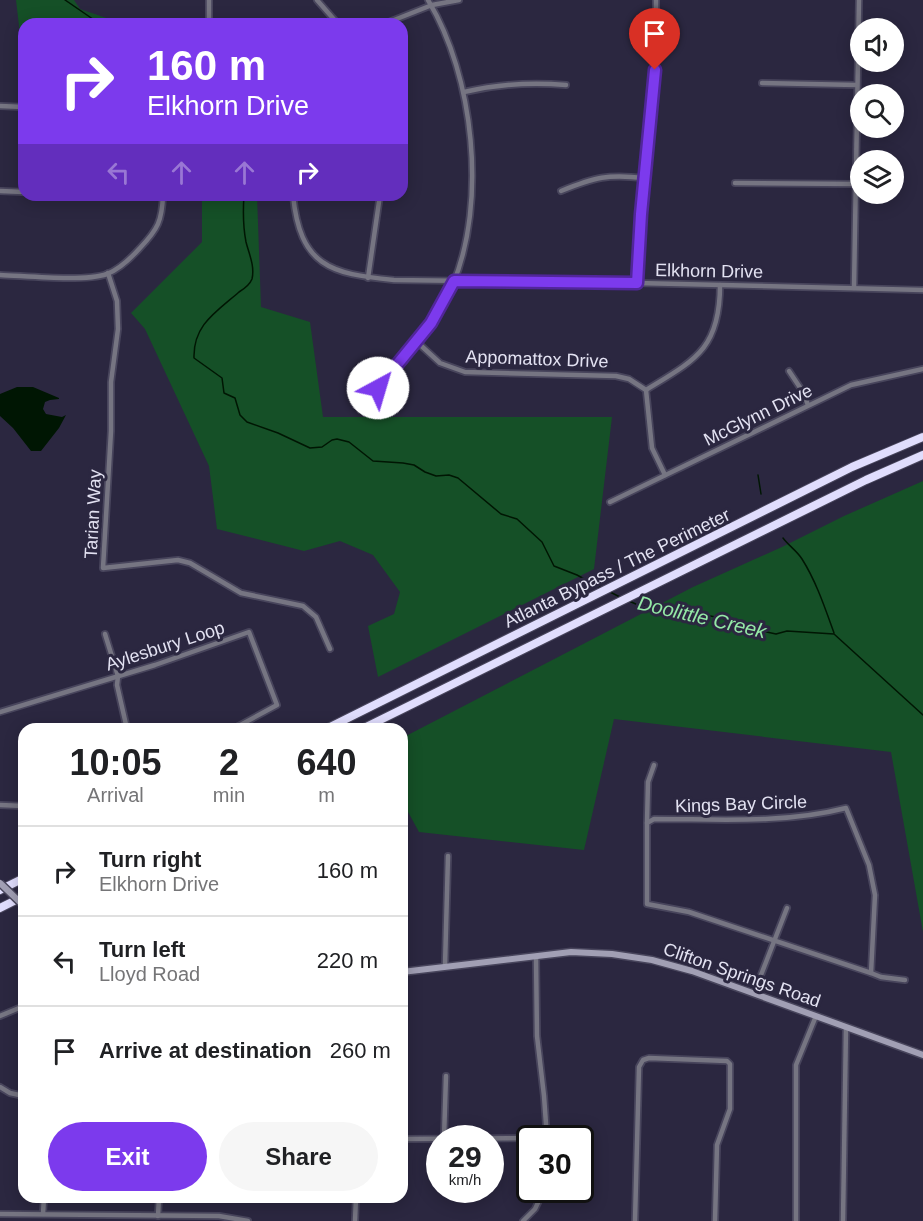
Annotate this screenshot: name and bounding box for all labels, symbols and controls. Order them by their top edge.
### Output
pin [629,8,680,70]
icon: arrive [638,17,671,50]
map controls [850,18,904,204]
button: sound [850,18,904,72]
icon: right [48,42,126,120]
text: 160 m [147,42,266,89]
button: search [850,84,904,138]
text: Elkhorn Drive [147,91,309,121]
button: layers [850,150,904,204]
icon: left [102,156,135,189]
icon: ahead [165,156,198,189]
icon: ahead [228,156,261,189]
icon: right [291,156,324,189]
street label: Elkhorn Drive [655,260,763,282]
street label: Appomattox Drive [465,347,609,371]
position arrow [346,356,410,420]
street label: McGlynn Drive [701,380,815,450]
street label: Tarian Way [81,469,105,559]
street label: Atlanta Bypass / The Perimeter [501,504,733,632]
water label: Doolittle Creek [636,592,769,643]
street label: Aylesbury Loop [103,617,227,675]
text: 10:05 [69,742,161,783]
text: 2 [219,742,239,783]
text: 640 [296,742,357,783]
text: Arrival [87,784,144,806]
text: min [213,784,245,806]
text: m [318,784,335,806]
street label: Kings Bay Circle [675,792,807,816]
text: Turn right [99,847,201,872]
icon: right [48,855,81,888]
text: 160 m [317,858,378,883]
text: Elkhorn Drive [99,873,219,895]
text: Turn left [99,937,185,962]
street label: Clifton Springs Road [661,939,823,1011]
icon: left [48,945,81,978]
text: 220 m [317,948,378,973]
text: Lloyd Road [99,963,200,985]
icon: arrive [48,1035,81,1068]
text: Arrive at destination [99,1038,312,1063]
text: 260 m [330,1038,391,1063]
button: Exit [48,1122,207,1191]
button: Share [219,1122,378,1191]
speed limit sign: 30 [516,1125,594,1203]
text: 29 [448,1140,482,1173]
text: km/h [449,1171,481,1188]

